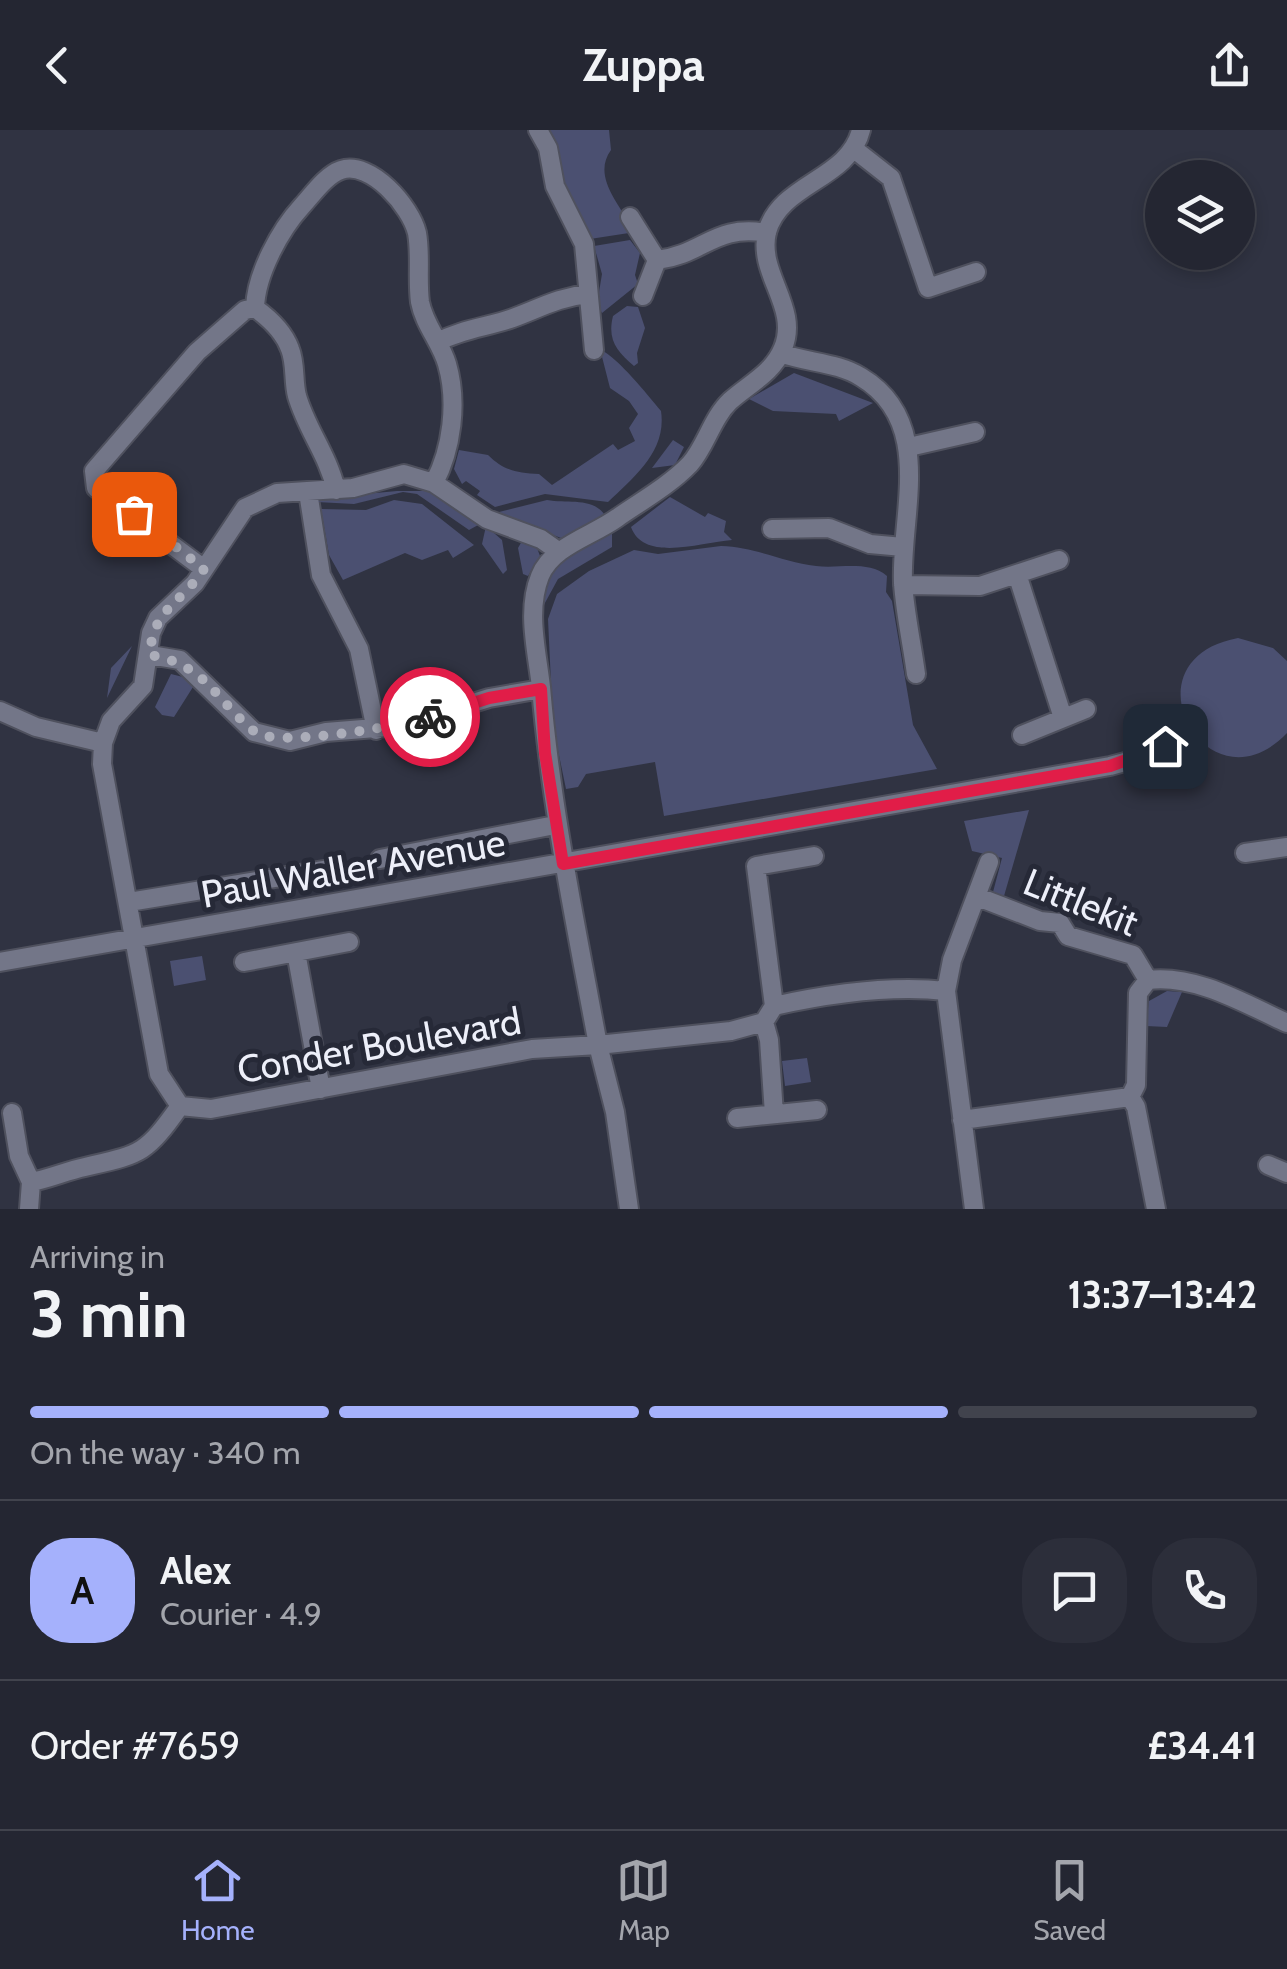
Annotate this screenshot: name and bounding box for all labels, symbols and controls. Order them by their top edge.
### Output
icon: back [30,38,85,93]
text: Zuppa [582,38,705,92]
icon: share [1202,38,1257,93]
map controls [1145,160,1255,270]
button: layers [1145,160,1255,270]
pin [92,472,177,557]
icon: bag [107,487,162,542]
courier [380,667,480,767]
icon: bike [403,690,458,745]
pin [1123,704,1208,789]
icon: home [1138,719,1193,774]
street label: Paul Waller Avenue [197,818,509,918]
street label: Littlekit [1017,858,1145,946]
street label: Conder Boulevard [234,997,524,1093]
text: Arriving in [30,1237,165,1276]
text: 13:37–13:42 [1068,1271,1257,1318]
text: 3 min [30,1274,188,1353]
text: On the way · 340 m [30,1433,301,1472]
button: chat [1022,1538,1127,1643]
button: phone [1152,1538,1257,1643]
text: Alex [160,1547,231,1594]
text: A [71,1567,94,1614]
text: Courier · 4.9 [160,1594,322,1633]
text: Order #7659 [30,1722,240,1769]
text: £34.41 [1147,1722,1257,1769]
tab: Home [181,1853,255,1947]
tab: Map [616,1853,671,1947]
tab: Saved [1033,1853,1106,1947]

